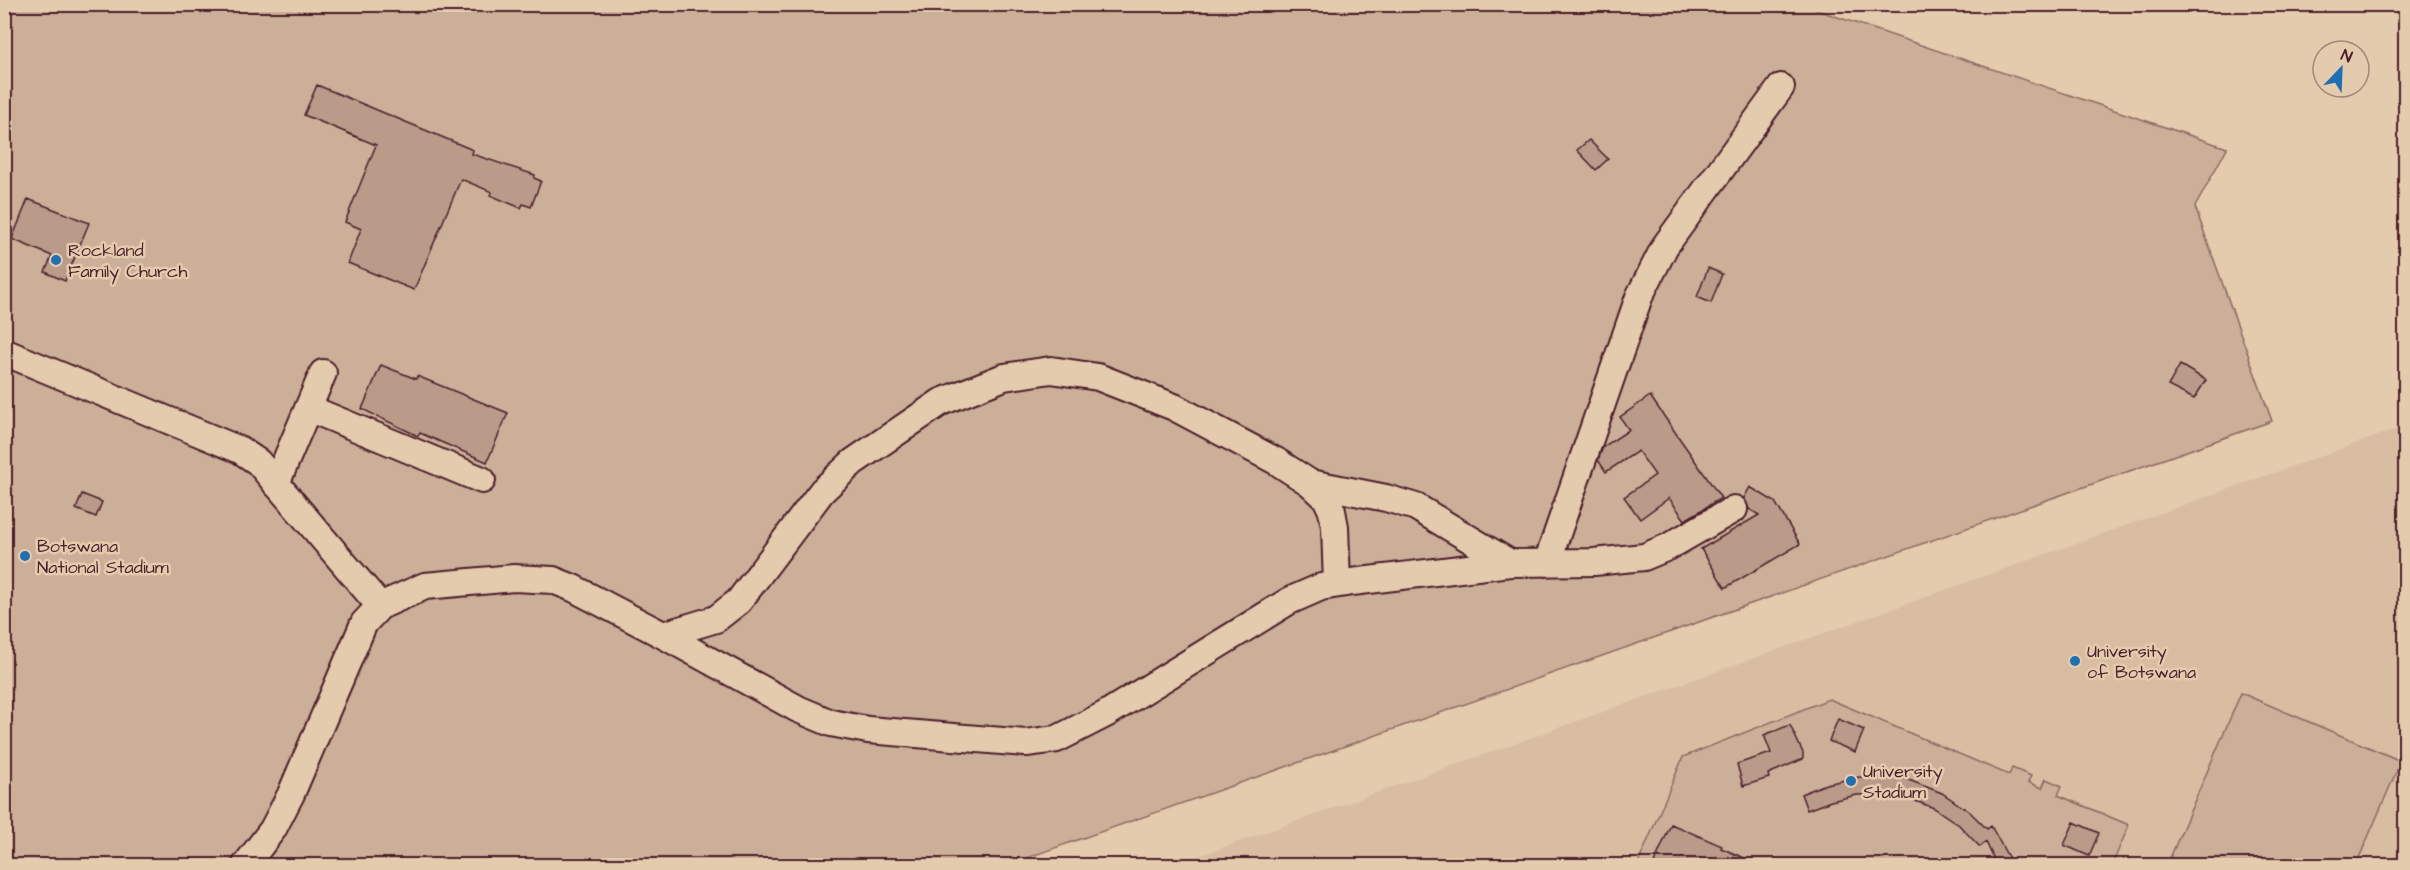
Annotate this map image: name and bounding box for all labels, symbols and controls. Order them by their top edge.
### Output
north arrow [2311,39,2371,99]
text: N [2338,44,2355,68]
place label: Rockland Family Church [68,238,187,285]
marker: Rockland Family Church [49,253,63,267]
place label: Botswana National Stadium [37,534,169,580]
marker: Botswana National Stadium [18,549,32,563]
place label: University of Botswana [2087,639,2196,685]
marker: University of Botswana [2068,654,2082,668]
place label: University Stadium [1863,759,1943,805]
marker: University Stadium [1844,774,1858,788]

